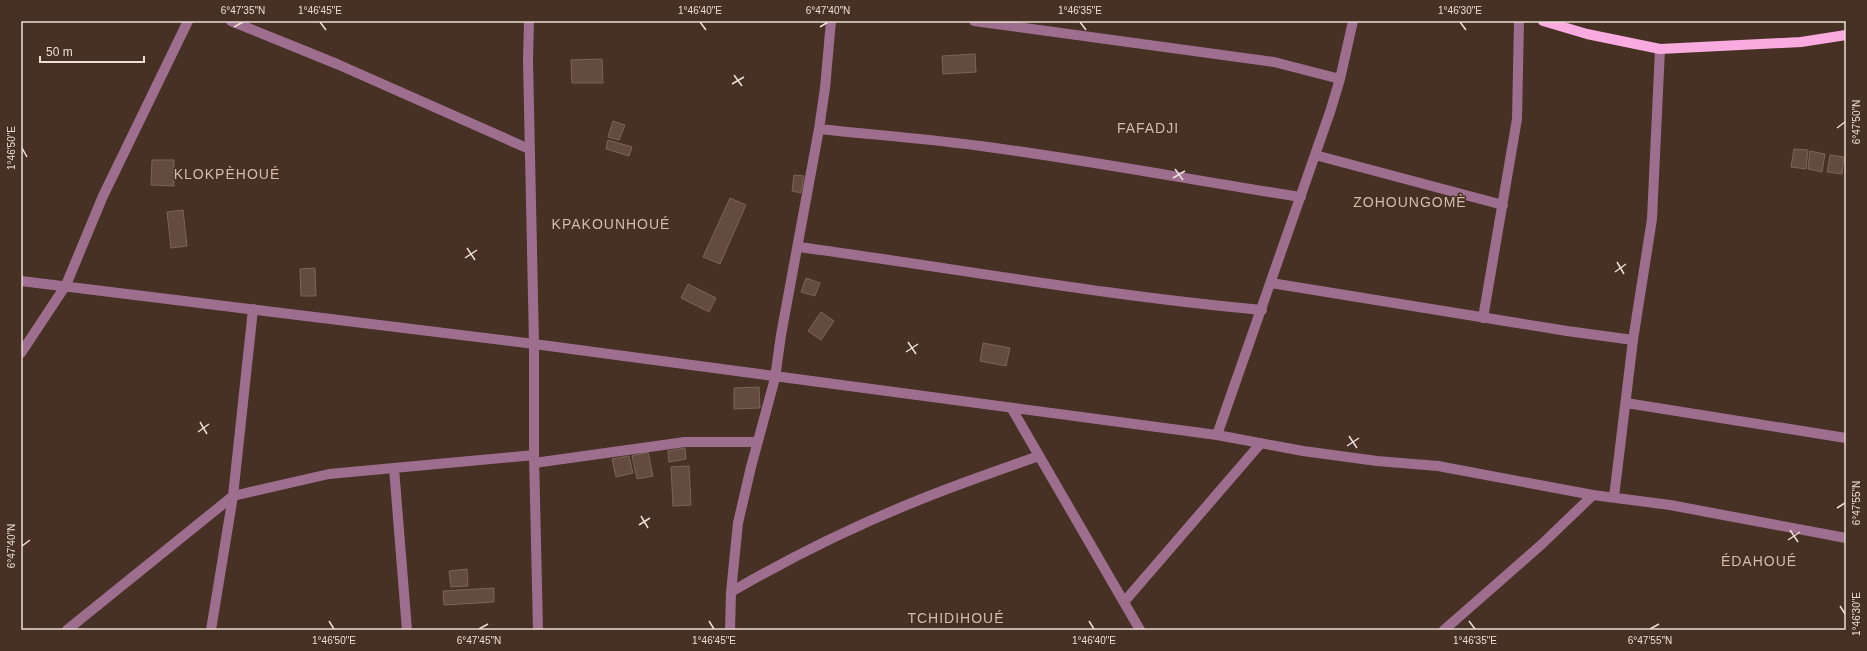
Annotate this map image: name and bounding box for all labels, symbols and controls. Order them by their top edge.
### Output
text: 6°47'35"N [221,5,265,16]
text: 1°46'45"E [298,5,342,16]
text: 1°46'40"E [678,5,722,16]
text: 6°47'40"N [806,5,850,16]
text: 1°46'35"E [1058,5,1102,16]
text: 1°46'30"E [1438,5,1482,16]
scale bar [40,38,144,64]
text: 50 m [46,45,73,59]
text: 6°47'50"N [1851,100,1862,144]
district label: FAFADJI [1117,120,1179,136]
text: 1°46'50"E [6,126,17,170]
district label: KLOKPÈHOUÉ [174,166,280,182]
district label: ZOHOUNGOMÈ [1353,194,1467,210]
district label: KPAKOUNHOUÉ [552,216,670,232]
text: 6°47'55"N [1851,481,1862,525]
text: 6°47'40"N [6,524,17,568]
district label: ÉDAHOUÉ [1721,553,1797,569]
text: 1°46'30"E [1851,592,1862,636]
district label: TCHIDIHOUÉ [907,610,1005,626]
text: 1°46'50"E [312,635,356,646]
text: 6°47'45"N [457,635,501,646]
text: 1°46'45"E [692,635,736,646]
text: 1°46'40"E [1072,635,1116,646]
text: 1°46'35"E [1453,635,1497,646]
text: 6°47'55"N [1628,635,1672,646]

